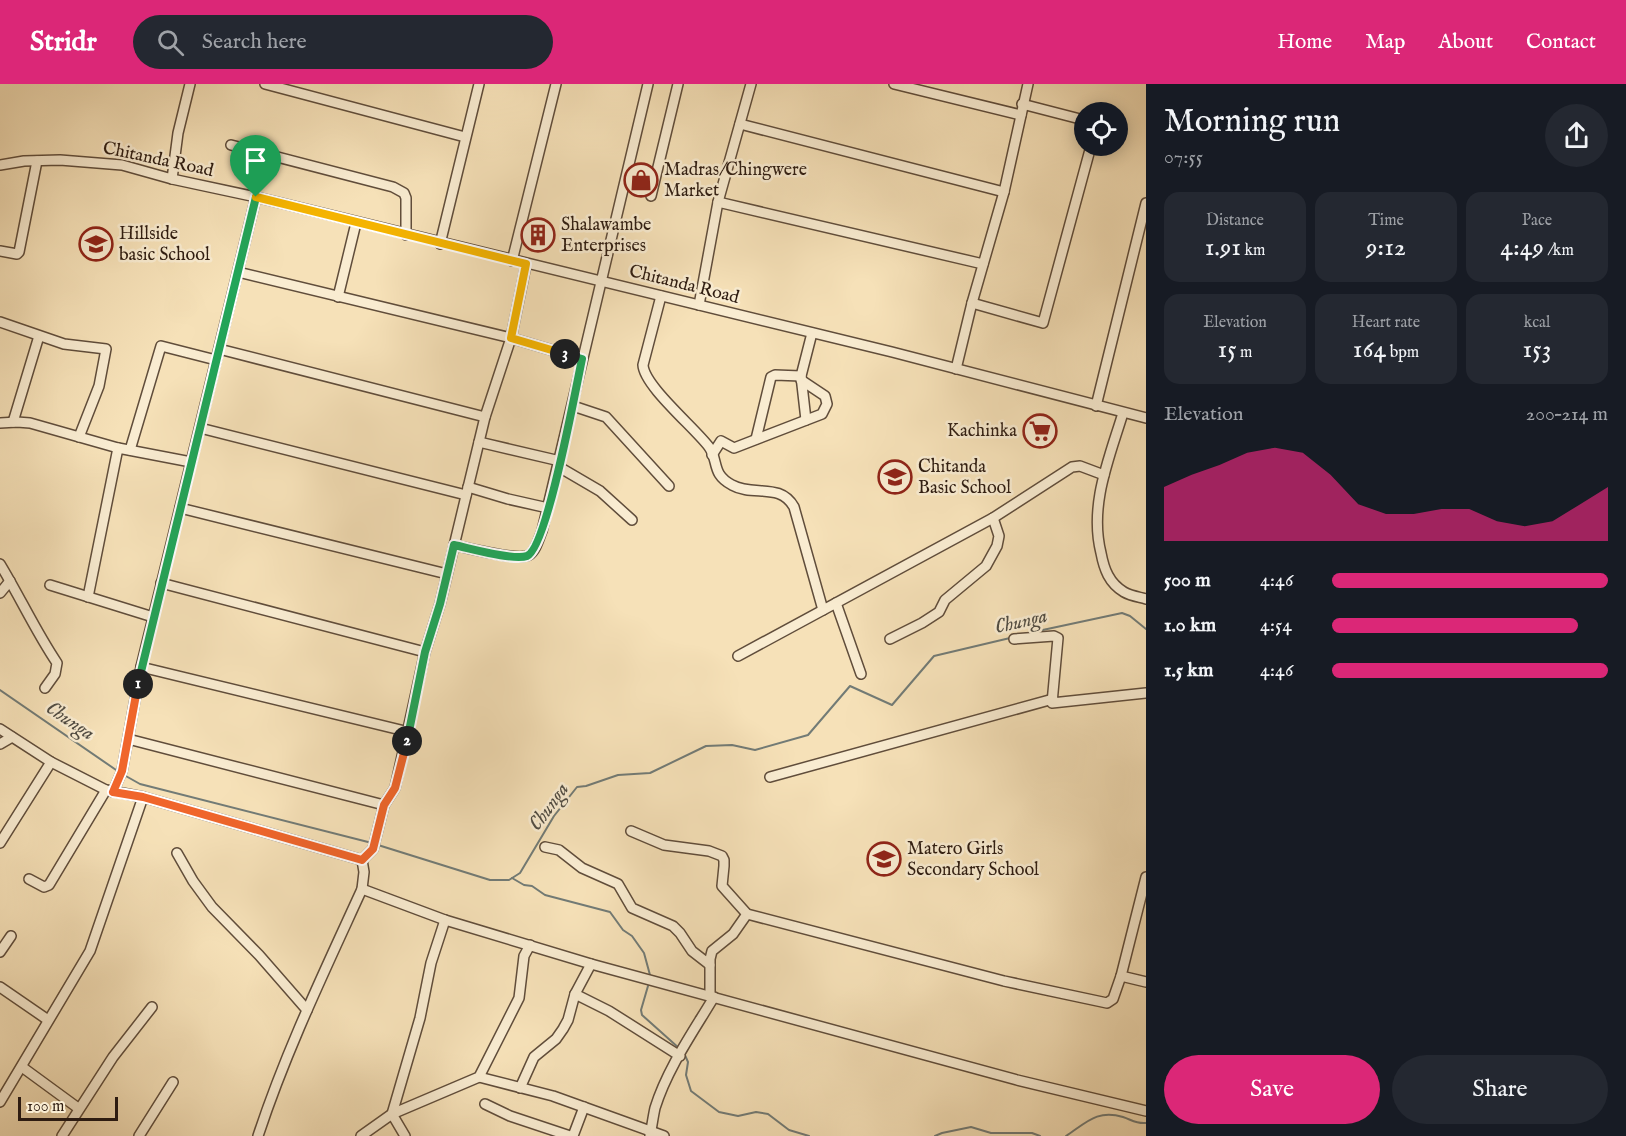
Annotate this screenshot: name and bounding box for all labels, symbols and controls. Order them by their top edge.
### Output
search box [133,15,553,69]
text: Stridr [30,25,97,60]
icon: search [154,26,187,59]
text: Search here [202,28,307,56]
text: Home [1277,29,1332,56]
text: Map [1365,29,1405,56]
text: About [1438,29,1493,56]
text: Contact [1526,29,1596,56]
text: Morning run [1164,101,1340,143]
map controls [1074,102,1128,156]
button: locate [1074,102,1128,156]
button: share [1545,104,1608,167]
pin [230,135,281,197]
street label: Chitanda Road [100,137,216,183]
icon: arrive [239,144,272,177]
text: 07:55 [1164,145,1203,170]
place label: Madras/Chingwere Market [664,159,807,203]
shop icon: Madras/Chingwere Market [623,162,659,198]
text: Distance [1206,211,1264,231]
text: Time [1368,211,1404,231]
text: Pace [1522,211,1552,231]
place label: Shalawambe Enterprises [561,214,651,258]
building icon: Shalawambe Enterprises [520,217,556,253]
place label: Hillside basic School [119,223,210,267]
school or university icon: Hillside basic School [78,226,114,262]
text: 1.91 [1205,231,1241,264]
text: 9:12 [1366,231,1406,264]
text: 4:49 [1500,231,1544,264]
text: km [1241,241,1265,261]
text: /km [1544,241,1574,261]
street label: Chitanda Road [627,260,742,310]
text: Elevation [1203,313,1267,333]
text: Heart rate [1352,313,1420,333]
text: kcal [1524,313,1550,333]
text: 15 [1218,333,1237,366]
text: 164 [1353,333,1386,366]
text: 153 [1523,333,1551,366]
pin: 3 [550,339,580,369]
text: m [1237,343,1252,363]
text: bpm [1386,343,1419,363]
text: 3 [562,344,568,364]
text: Elevation [1164,402,1243,427]
text: 200–214 m [1526,402,1608,427]
supermarket icon: Kachinka [1022,413,1058,449]
place label: Kachinka [947,420,1017,443]
place label: Chitanda Basic School [918,456,1011,500]
school or university icon: Chitanda Basic School [877,459,913,495]
text: 500 m [1164,568,1211,593]
text: 4:46 [1260,568,1293,593]
water label: Chunga [992,604,1050,641]
text: 1.0 km [1164,613,1216,638]
text: 4:54 [1260,613,1292,638]
text: 1.5 km [1164,658,1214,683]
text: 4:46 [1260,658,1293,683]
pin: 1 [123,669,153,699]
text: 1 [135,674,141,694]
water label: Chunga [40,696,99,747]
pin: 2 [392,726,422,756]
text: 2 [403,731,411,751]
water label: Chunga [523,778,576,837]
place label: Matero Girls Secondary School [907,838,1039,882]
school or university icon: Matero Girls Secondary School [866,841,902,877]
button: Save [1164,1055,1380,1124]
button: Share [1392,1055,1608,1124]
scale bar [18,1094,118,1122]
text: 100 m [27,1097,64,1117]

